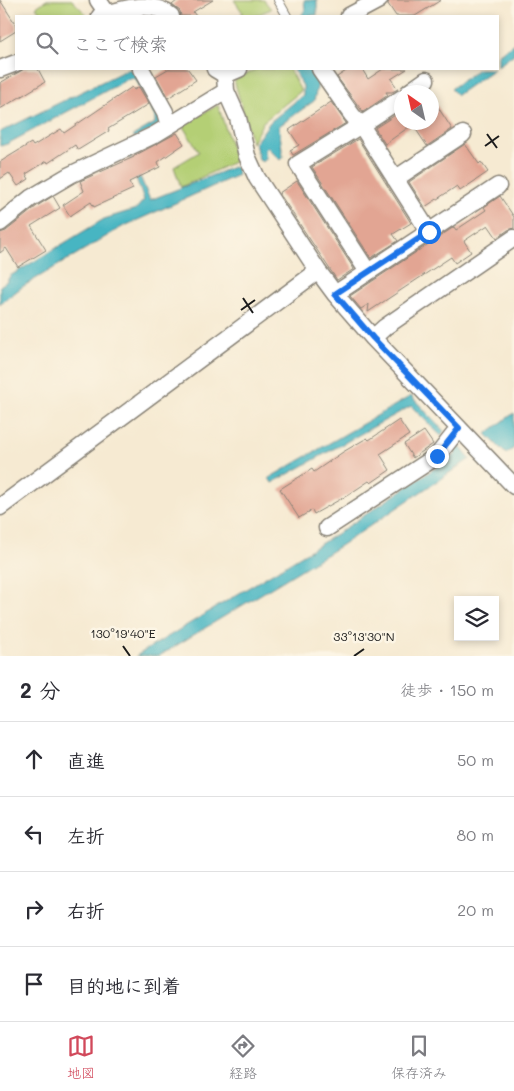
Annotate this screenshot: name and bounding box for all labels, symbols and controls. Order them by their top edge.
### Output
search box [15,15,499,70]
icon: search [33,29,61,57]
text: ここで検索 [73,31,168,56]
north arrow [394,85,439,130]
route start [418,221,441,244]
route end [426,445,449,468]
map controls [454,596,499,641]
button: layers [454,596,499,641]
text: 130°19'40"E [90,625,156,641]
text: 33°13'30"N [333,628,395,644]
text: 2 分 [20,676,60,703]
text: 徒歩 · 150 m [401,679,494,700]
icon: ahead [20,745,48,773]
text: 直進 [67,748,105,773]
text: 50 m [457,749,494,770]
icon: left [20,820,48,848]
text: 左折 [67,823,105,848]
text: 80 m [457,824,494,845]
icon: right [20,895,48,923]
text: 右折 [67,898,105,923]
text: 20 m [457,899,494,920]
icon: arrive [20,970,48,998]
text: 目的地に到着 [67,973,181,998]
tab: 地図 [67,1032,95,1082]
tab: 経路 [229,1032,257,1082]
tab: 保存済み [391,1032,447,1082]

